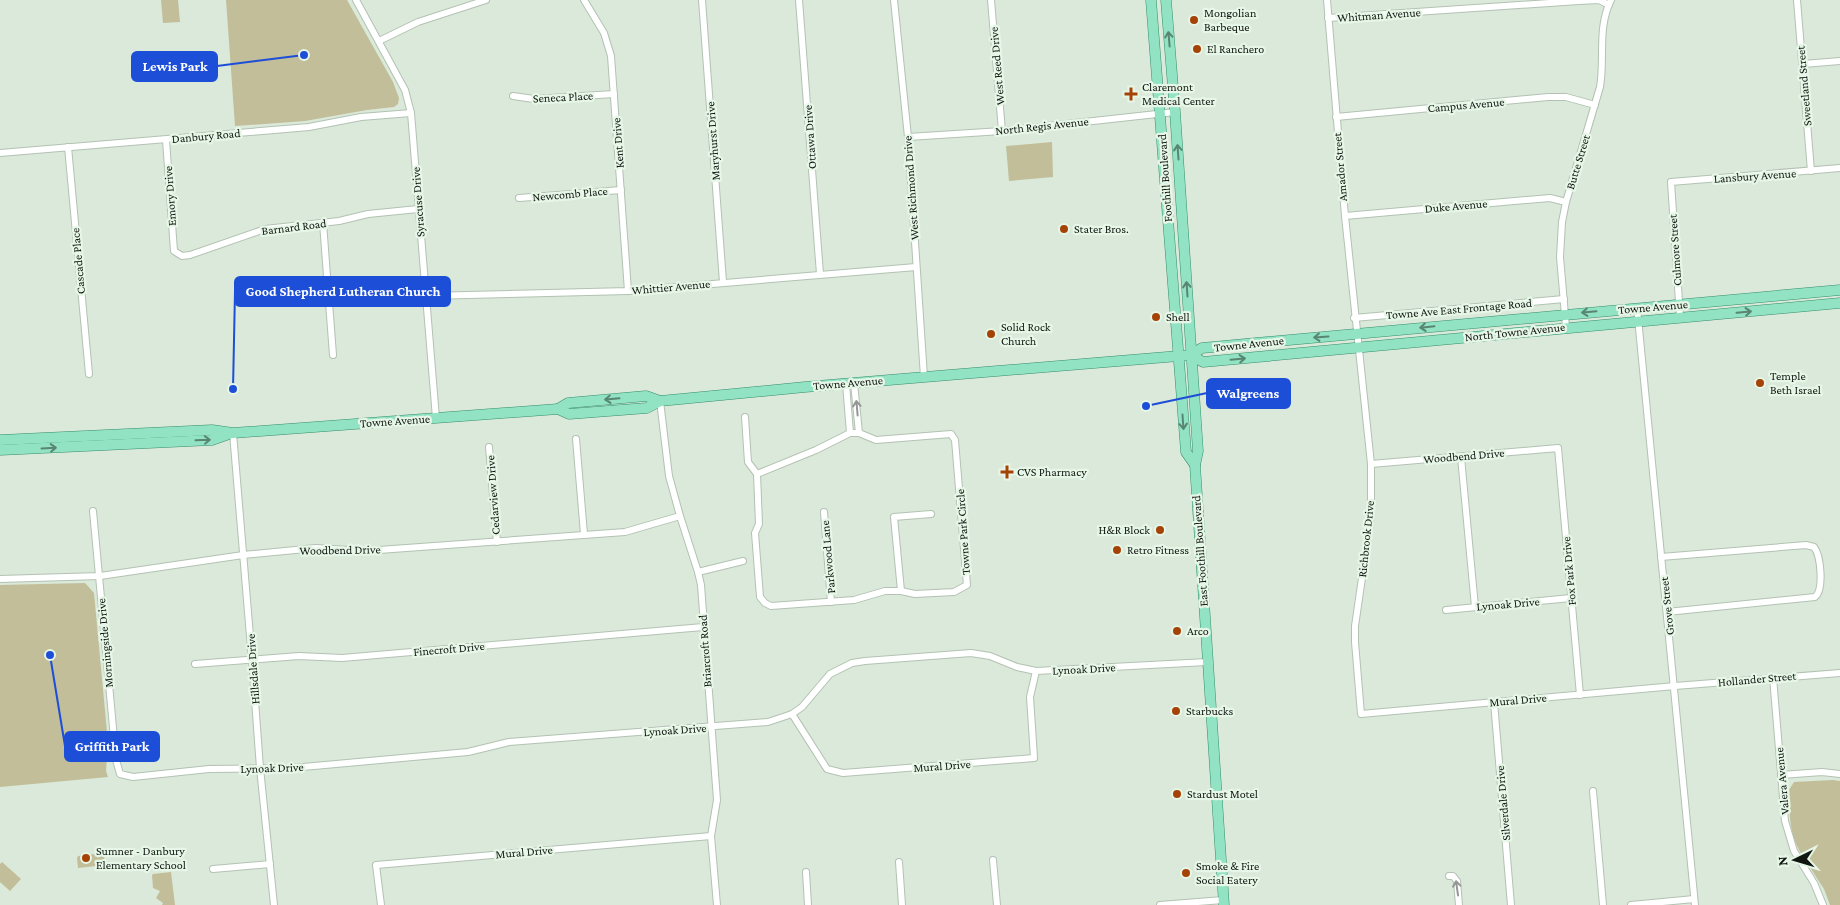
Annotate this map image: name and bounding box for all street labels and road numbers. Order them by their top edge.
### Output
street label: Whitman Avenue [1337,5,1421,25]
street label: West Reed Drive [987,26,1007,106]
street label: Sweetland Street [1793,44,1814,127]
street label: Seneca Place [533,88,593,106]
street label: Campus Avenue [1427,95,1505,115]
street label: Maryhurst Drive [703,101,723,181]
street label: Ottawa Drive [801,105,819,169]
street label: North Regis Avenue [995,114,1089,138]
street label: Kent Drive [609,117,627,169]
street label: Danbury Road [171,126,242,146]
street label: Amador Street [1330,131,1350,202]
street label: Butte Street [1563,132,1593,191]
street label: Foothill Boulevard [1155,133,1175,223]
street label: West Richmond Drive [900,135,922,241]
street label: Emory Drive [161,165,179,227]
street label: Syracuse Drive [409,166,427,238]
street label: Lansbury Avenue [1713,166,1797,186]
street label: Newcomb Place [532,184,608,204]
street label: Duke Avenue [1424,196,1488,216]
street label: Culmore Street [1665,213,1684,286]
street label: Barnard Road [261,216,328,238]
street label: Cascade Place [68,227,88,295]
street label: Whittier Avenue [631,277,711,297]
street label: Towne Ave East Frontage Road [1385,296,1533,322]
street label: Towne Avenue [1617,297,1689,317]
street label: North Towne Avenue [1464,320,1566,344]
street label: Towne Avenue [1213,333,1285,355]
street label: Towne Avenue [812,373,884,393]
street label: Towne Avenue [360,412,430,430]
street label: Woodbend Drive [1423,445,1505,467]
street label: Cedarview Drive [483,455,503,535]
street label: Towne Park Circle [953,489,973,575]
street label: East Foothill Boulevard [1189,494,1211,607]
street label: Richbrook Drive [1355,500,1377,578]
street label: Parkwood Lane [818,520,838,594]
street label: Fox Park Drive [1559,536,1579,606]
street label: Woodbend Drive [299,542,381,558]
street label: Grove Street [1657,575,1677,636]
street label: Lynoak Drive [1476,594,1540,614]
street label: Morningside Drive [94,598,116,688]
street label: Briarcroft Road [695,614,715,688]
street label: Hillsdale Drive [244,633,262,705]
street label: Finecroft Drive [413,639,485,659]
street label: Lynoak Drive [1052,660,1116,678]
street label: Hollander Street [1717,669,1798,689]
street label: Mural Drive [1489,691,1547,709]
street label: Lynoak Drive [643,721,707,739]
street label: Valera Avenue [1772,747,1792,815]
street label: Mural Drive [913,757,971,775]
street label: Lynoak Drive [240,760,304,776]
street label: Silverdale Drive [1493,765,1513,841]
street label: Mural Drive [495,843,553,861]

